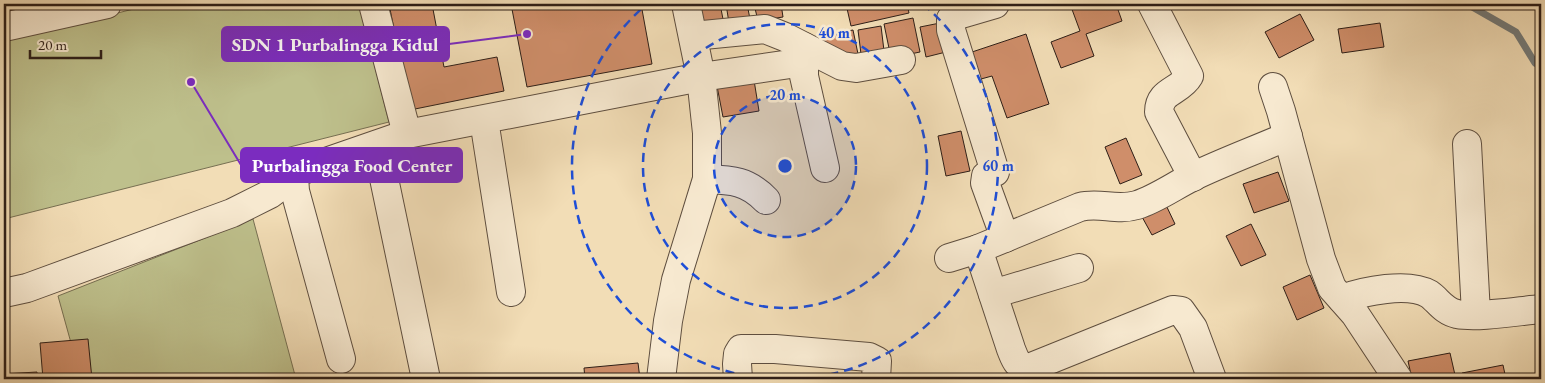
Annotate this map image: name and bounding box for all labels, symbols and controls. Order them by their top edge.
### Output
text: 40 m [818,23,850,42]
callout: SDN 1 Purbalingga Kidul [222,27,449,61]
scale bar [30,28,101,60]
text: SDN 1 Purbalingga Kidul [232,32,439,57]
text: 20 m [38,35,67,54]
text: 20 m [769,85,801,104]
callout: Purbalingga Food Center [241,148,462,182]
text: Purbalingga Food Center [252,153,452,178]
text: 60 m [982,156,1014,175]
centre of rings [776,157,794,175]

